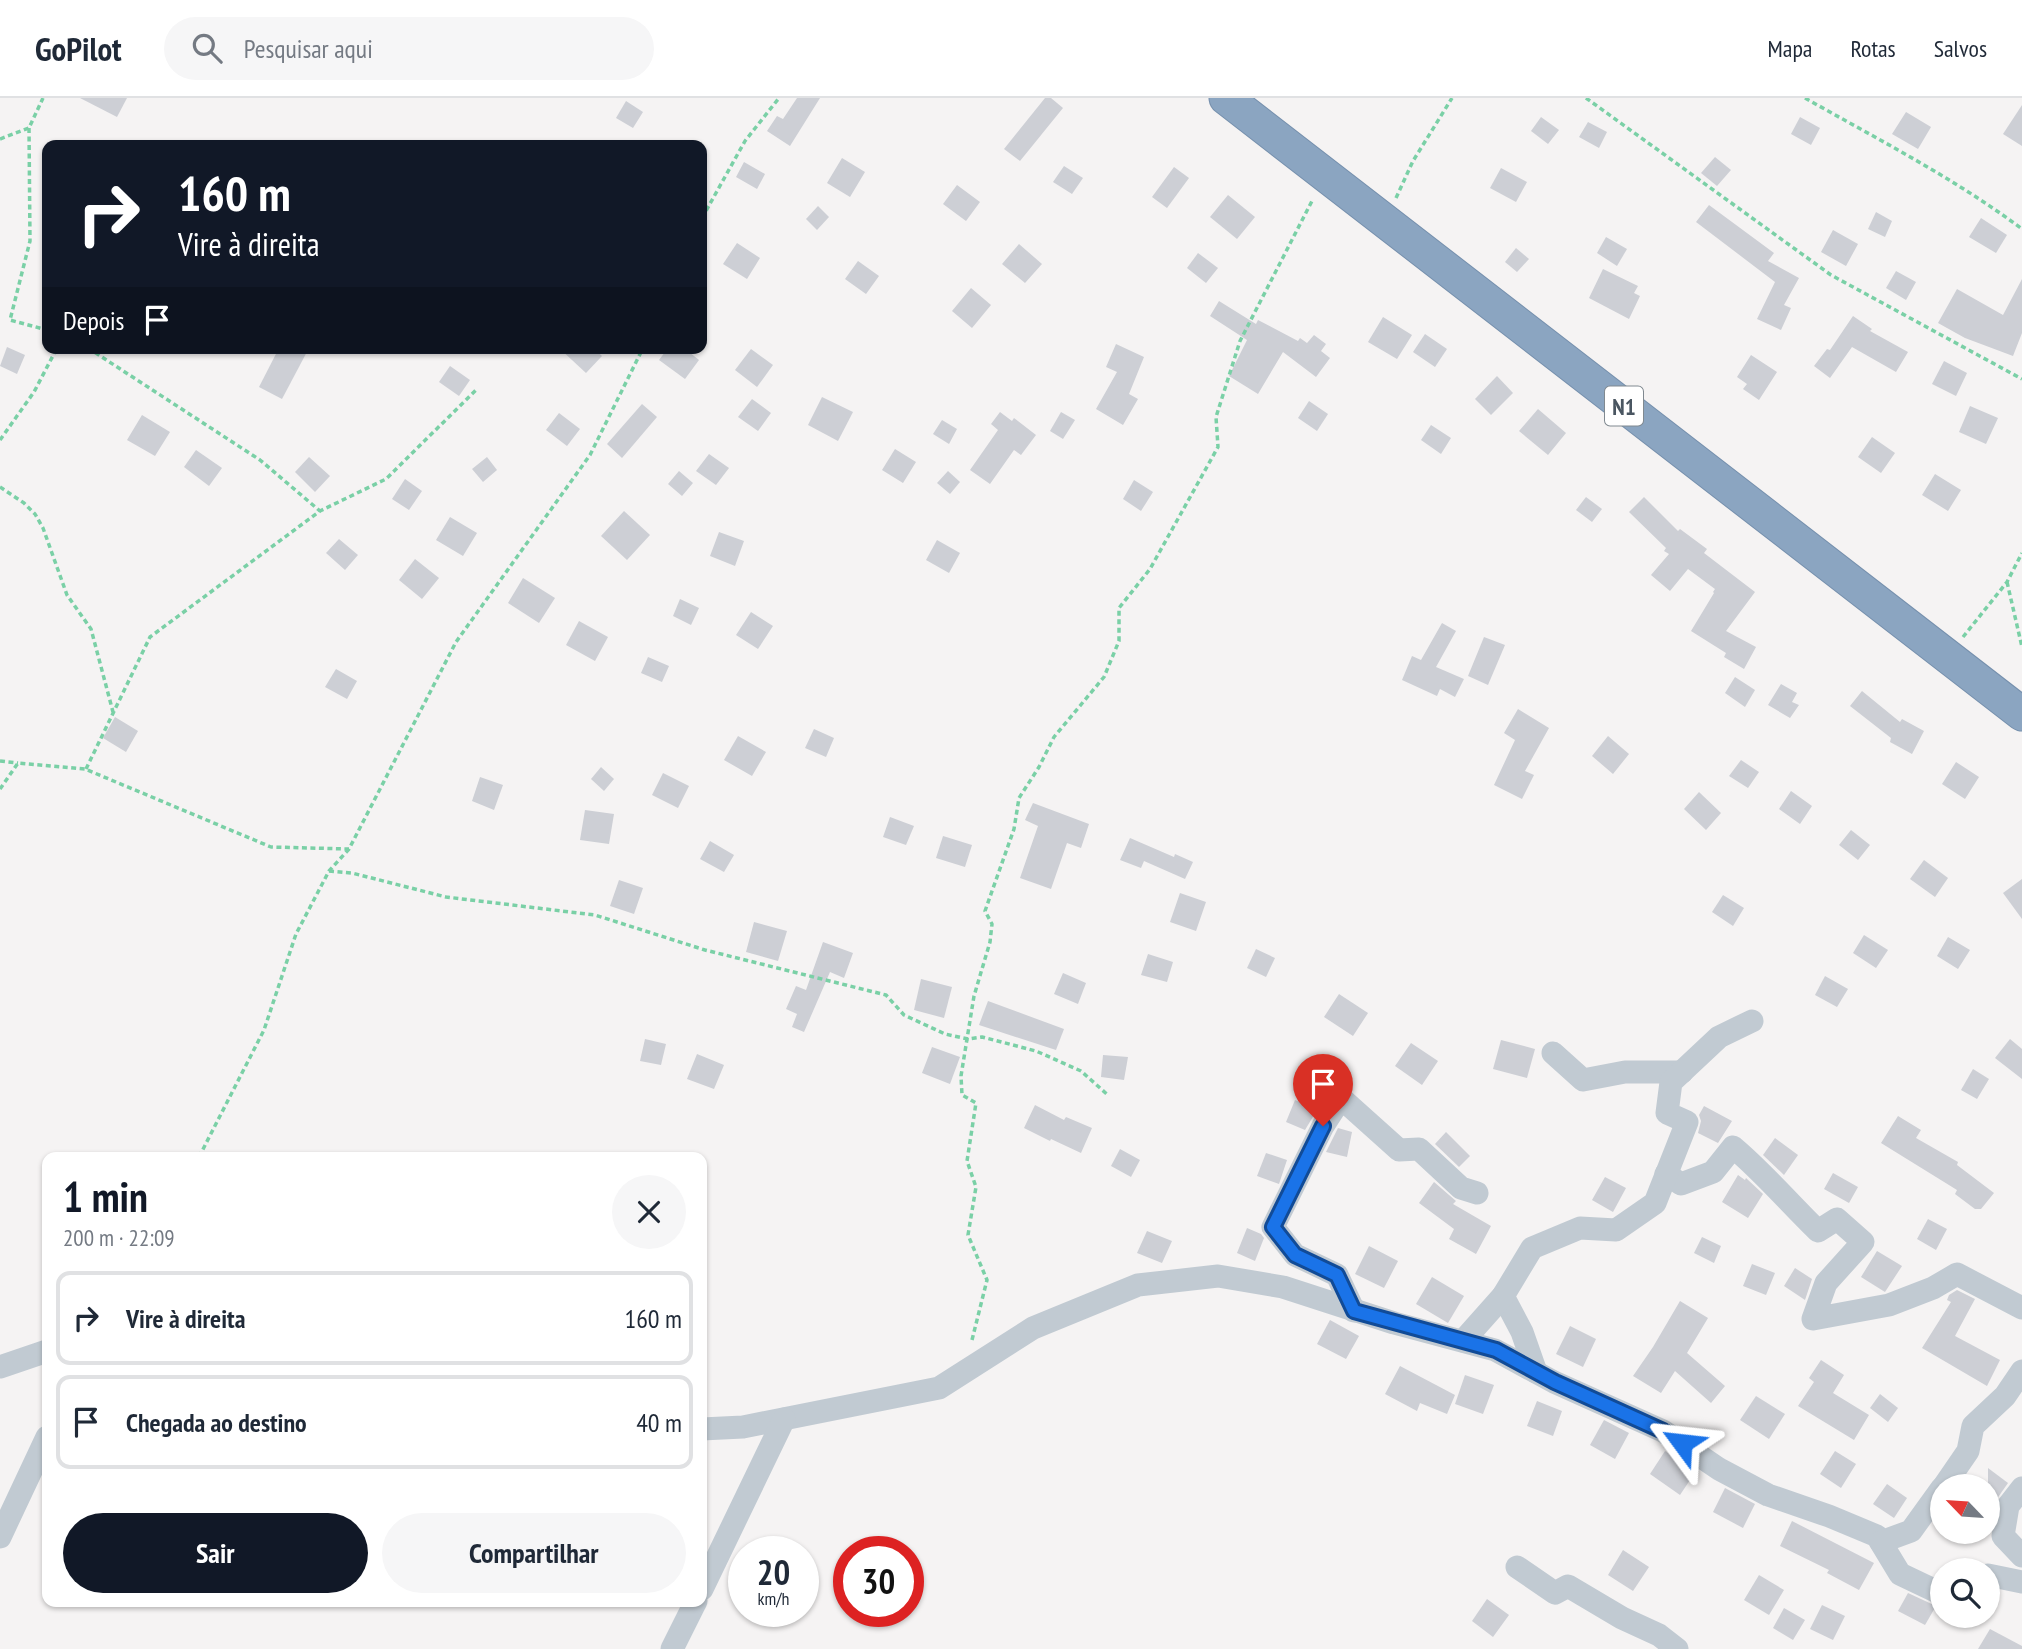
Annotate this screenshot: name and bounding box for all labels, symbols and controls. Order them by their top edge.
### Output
search box [164,17,654,80]
text: GoPilot [35,27,122,70]
icon: search [188,29,226,67]
text: Pesquisar aqui [244,32,373,65]
text: Mapa [1768,33,1812,64]
text: Rotas [1850,33,1896,64]
text: Salvos [1934,33,1987,64]
text: 160 m [178,161,291,225]
icon: right [63,168,154,259]
text: Vire à direita [178,223,319,265]
icon: arrive [138,301,176,339]
text: Depois [63,304,124,337]
road number: N1 [1605,386,1643,426]
pin [1293,1054,1353,1126]
icon: arrive [1304,1065,1342,1103]
text: 1 min [63,1169,148,1224]
button: close [612,1175,686,1249]
text: 200 m · 22:09 [63,1223,175,1252]
icon: right [67,1299,105,1337]
text: Vire à direita [126,1302,245,1335]
text: 160 m [624,1302,682,1335]
icon: arrive [67,1403,105,1441]
text: Chegada ao destino [126,1406,307,1439]
text: 40 m [636,1406,682,1439]
position arrow [1645,1406,1719,1480]
north arrow [1930,1474,2000,1544]
map controls [1930,1474,2000,1628]
button: Sair [63,1513,368,1593]
button: Compartilhar [382,1513,686,1593]
speed limit sign: 30 [833,1536,924,1627]
text: 20 [757,1549,790,1595]
button: search [1930,1558,2000,1628]
text: km/h [758,1587,789,1610]

